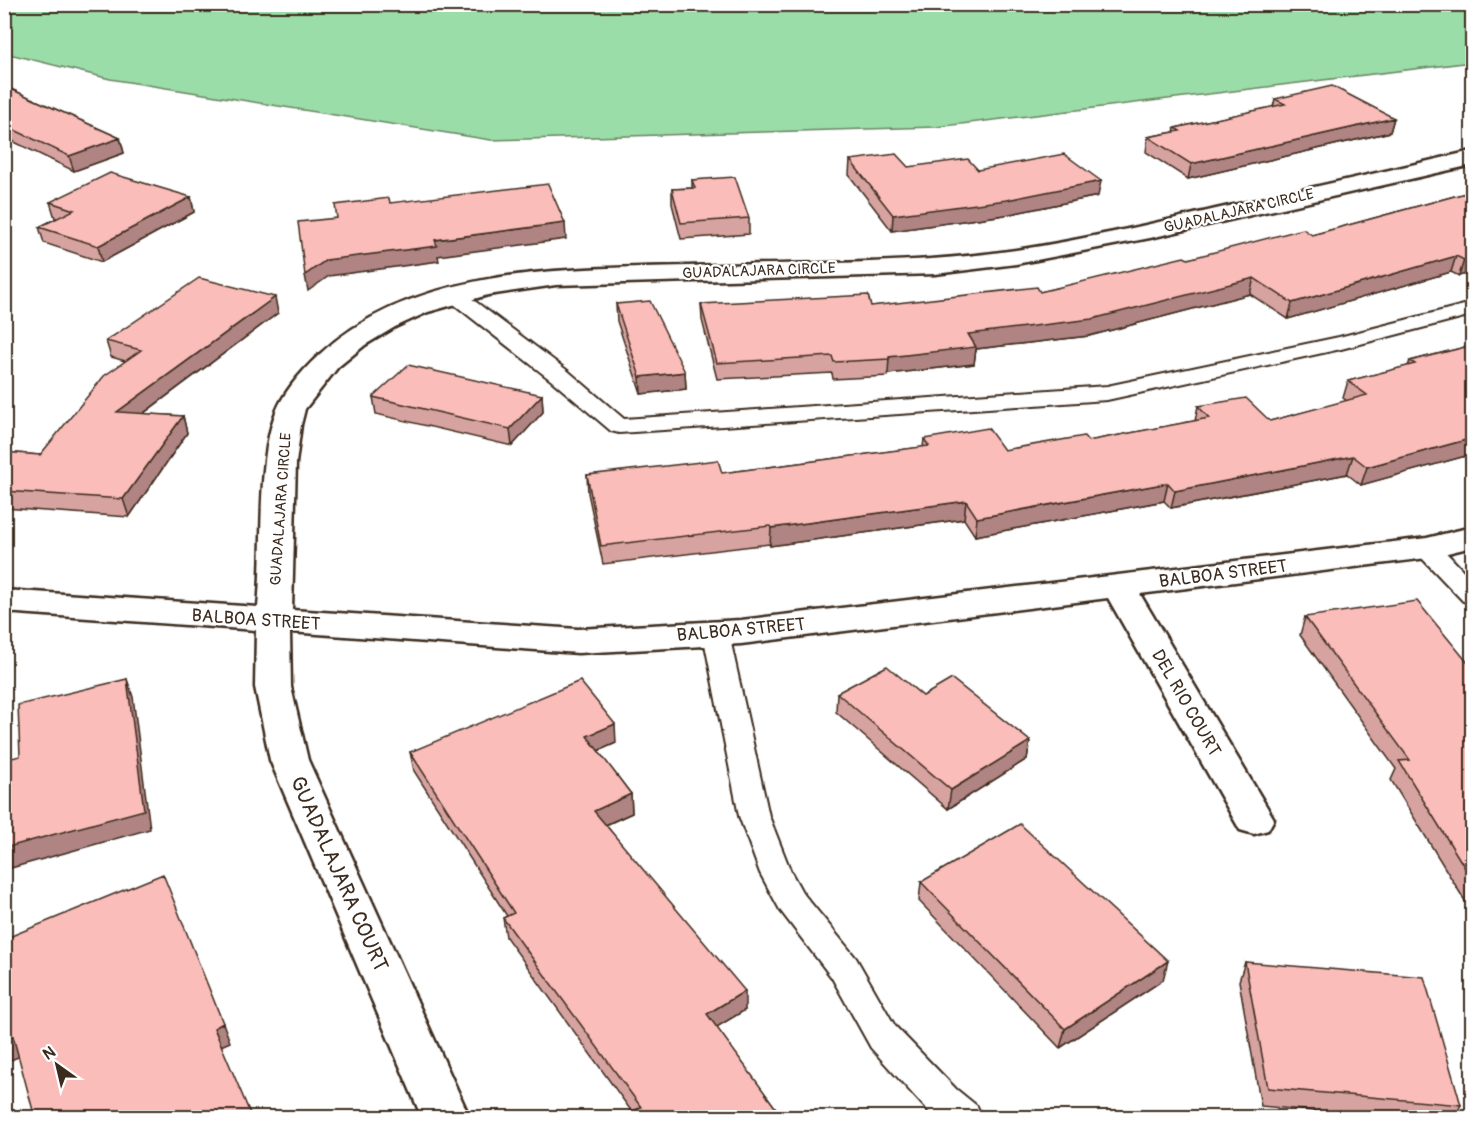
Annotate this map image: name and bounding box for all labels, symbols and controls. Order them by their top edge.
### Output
street label: GUADALAJARA CIRCLE [1162,184,1316,237]
street label: GUADALAJARA CIRCLE [682,259,836,283]
street label: GUADALAJARA CIRCLE [266,432,296,586]
street label: BALBOA STREET [1158,555,1288,593]
street label: BALBOA STREET [191,604,321,636]
street label: BALBOA STREET [676,613,806,647]
street label: DEL RIO COURT [1146,645,1226,761]
street label: GUADALAJARA COURT [284,772,394,976]
north arrow [27,1035,87,1095]
text: N [39,1042,59,1065]

